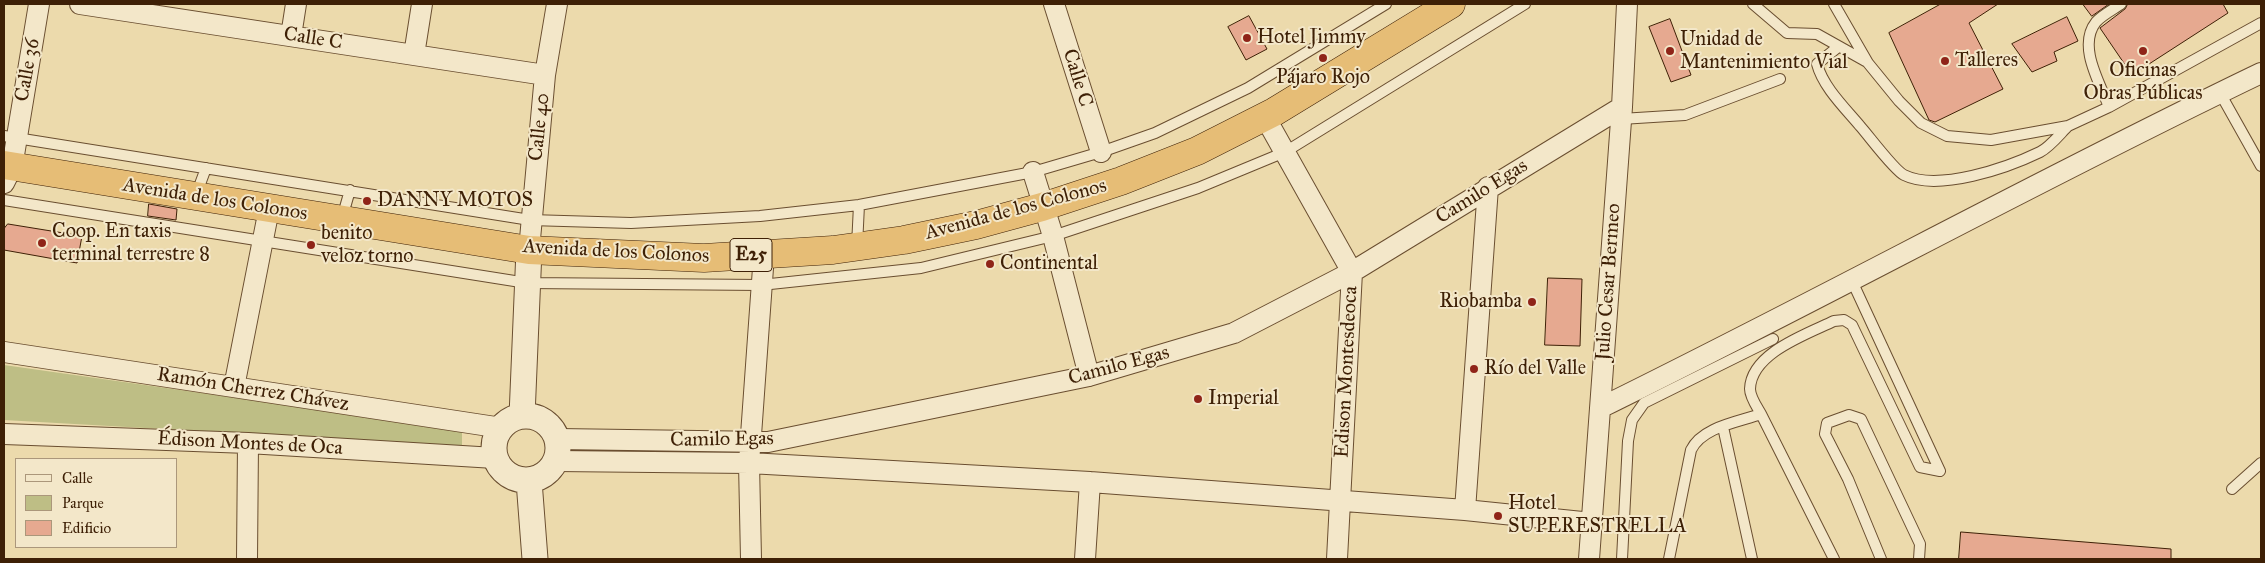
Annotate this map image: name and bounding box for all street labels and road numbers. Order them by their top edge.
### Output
street label: Calle C [282,23,344,55]
street label: Calle 36 [11,37,45,103]
street label: Calle C [1057,46,1097,110]
street label: Calle 40 [524,92,556,162]
street label: Camilo Egas [1432,154,1532,230]
street label: Avenida de los Colonos [121,174,309,226]
street label: Avenida de los Colonos [923,174,1109,246]
street label: Julio Cesar Bermeo [1592,203,1626,361]
street label: Avenida de los Colonos [522,235,710,269]
road number: E25 [730,238,772,272]
street label: Edison Montesdeoca [1331,285,1363,459]
street label: Camilo Egas [1066,341,1172,391]
street label: Ramón Cherrez Chávez [155,363,351,417]
street label: Édison Montes de Oca [157,427,343,461]
street label: Camilo Egas [670,427,774,453]

